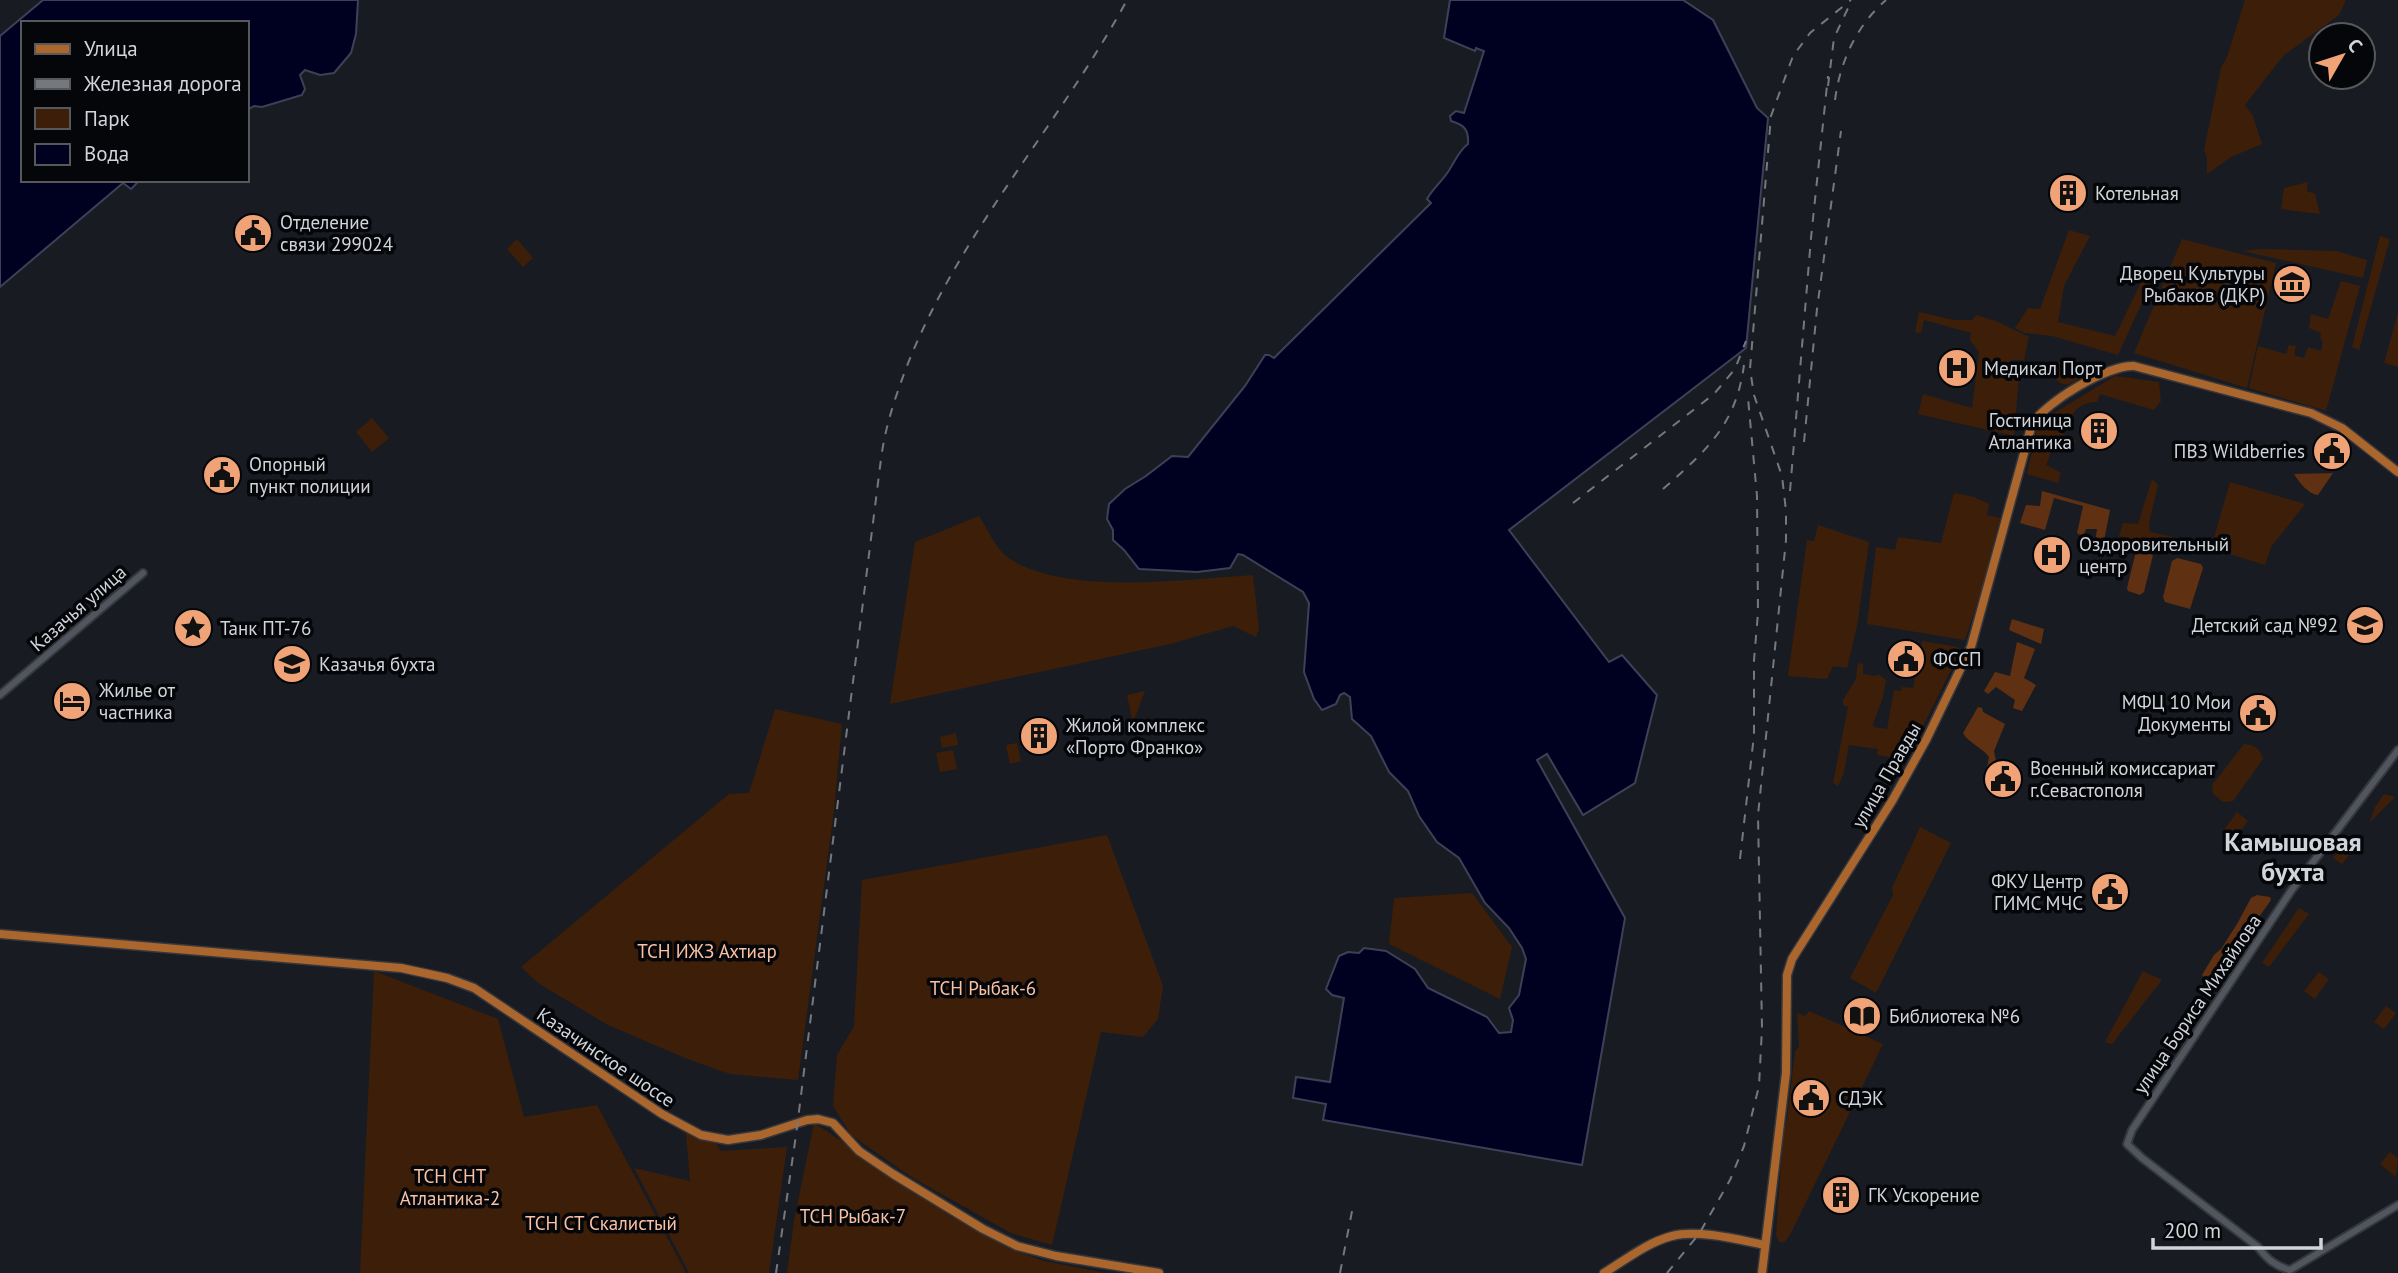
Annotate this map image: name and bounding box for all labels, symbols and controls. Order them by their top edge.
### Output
legend [21,21,248,182]
north arrow [2307,21,2377,91]
text: С [2343,34,2368,57]
text: Улица [84,35,138,62]
text: Железная дорога [83,70,242,97]
text: Парк [84,105,130,132]
text: Вода [84,140,129,167]
building icon: Котельная [2047,172,2089,214]
place label: Котельная [2095,181,2179,205]
place label: Отделение связи 299024 [280,210,393,256]
public building icon: Отделение связи 299024 [232,212,274,254]
place label: Дворец Культуры Рыбаков (ДКР) [2120,261,2265,307]
museum icon: Дворец Культуры Рыбаков (ДКР) [2271,263,2313,305]
hospital icon: Медикал Порт [1936,347,1978,389]
place label: Медикал Порт [1984,356,2103,380]
place label: Гостиница Атлантика [1989,408,2072,454]
building icon: Гостиница Атлантика [2078,410,2120,452]
public building icon: ПВЗ Wildberries [2311,430,2353,472]
place label: ПВЗ Wildberries [2174,439,2305,463]
place label: Опорный пункт полиции [249,452,371,498]
public building icon: Опорный пункт полиции [201,454,243,496]
place label: Оздоровительный центр [2079,532,2229,578]
hospital icon: Оздоровительный центр [2031,534,2073,576]
street label: Казачья улица [25,560,131,656]
school or university icon: Детский сад №92 [2344,604,2386,646]
place icon: Танк ПТ-76 [172,607,214,649]
place label: Детский сад №92 [2192,613,2338,637]
place label: Танк ПТ-76 [220,616,311,640]
public building icon: ФССП [1885,638,1927,680]
school or university icon: Казачья бухта [271,643,313,685]
place label: ФССП [1933,647,1982,671]
place label: Казачья бухта [319,652,436,676]
place label: Жилье от частника [98,678,175,724]
hotel icon: Жилье от частника [51,680,93,722]
place label: МФЦ 10 Мои Документы [2122,690,2231,736]
public building icon: МФЦ 10 Мои Документы [2237,692,2279,734]
place label: Жилой комплекс «Порто Франко» [1065,713,1205,759]
building icon: Жилой комплекс «Порто Франко» [1018,715,1060,757]
street label: улица Правды [1846,718,1926,832]
place label: Военный комиссариат г.Севастополя [2030,756,2215,802]
public building icon: Военный комиссариат г.Севастополя [1982,758,2024,800]
district label: Камышовая бухта [2224,825,2362,888]
place label: ФКУ Центр ГИМС МЧС [1991,869,2083,915]
public building icon: ФКУ Центр ГИМС МЧС [2089,871,2131,913]
street label: улица Бориса Михайлова [2128,910,2266,1098]
park label: ТСН ИЖЗ Ахтиар [637,939,777,963]
park label: ТСН Рыбак-6 [930,976,1036,1000]
library icon: Библиотека №6 [1841,995,1883,1037]
street label: Казачинское шоссе [532,1002,680,1112]
place label: Библиотека №6 [1889,1004,2020,1028]
public building icon: СДЭК [1790,1077,1832,1119]
place label: СДЭК [1838,1086,1884,1110]
park label: ТСН СНТ Атлантика-2 [400,1164,500,1210]
building icon: ГК Ускорение [1820,1174,1862,1216]
place label: ГК Ускорение [1868,1183,1980,1207]
park label: ТСН Рыбак-7 [800,1204,906,1228]
scale bar [2153,1206,2321,1250]
park label: ТСН СТ Скалистый [525,1211,677,1235]
text: 200 m [2164,1217,2221,1244]

